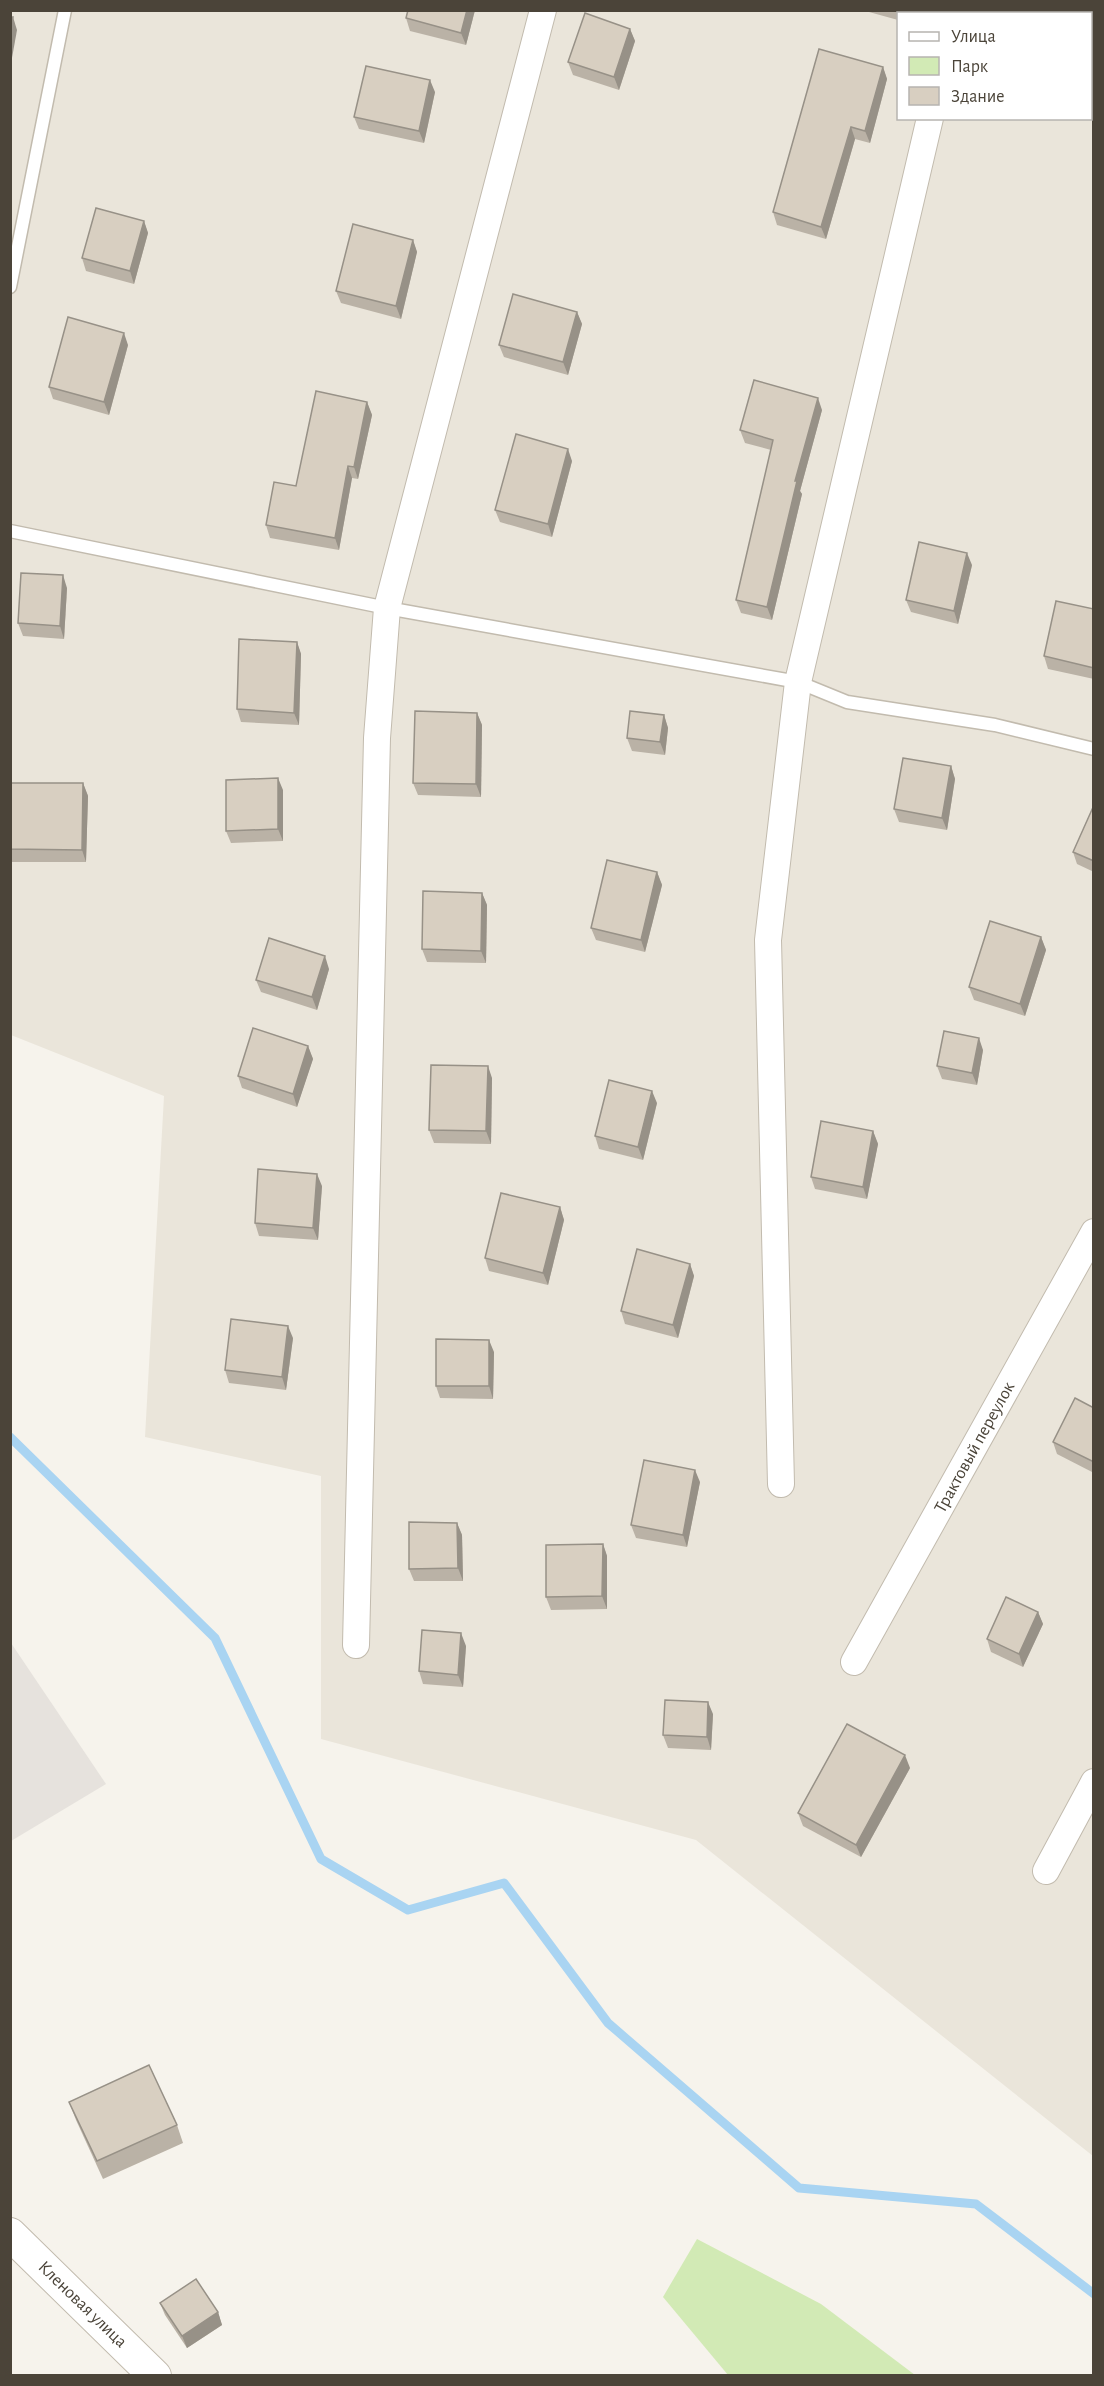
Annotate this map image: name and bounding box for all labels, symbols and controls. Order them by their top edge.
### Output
legend [897,12,1092,120]
text: Улица [951,28,996,46]
text: Парк [951,58,989,76]
text: Здание [951,88,1005,106]
street label: Трактовый переулок [931,1378,1019,1516]
street label: Кленовая улица [34,2258,130,2351]

